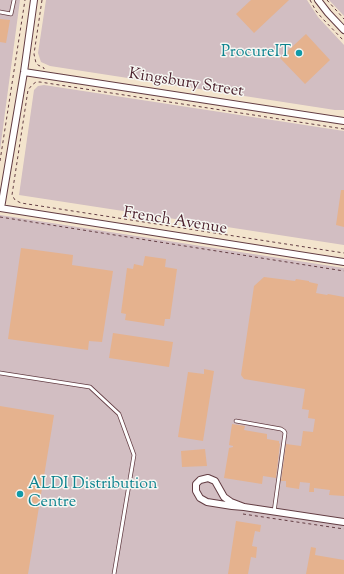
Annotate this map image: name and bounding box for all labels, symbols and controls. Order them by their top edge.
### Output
place label: ProcureIT [221,43,291,63]
marker: ProcureIT [294,48,304,58]
street label: Kingsbury Street [127,65,245,103]
street label: French Avenue [122,204,228,240]
place label: ALDI Distribution Centre [28,475,157,513]
marker: ALDI Distribution Centre [15,489,25,499]

